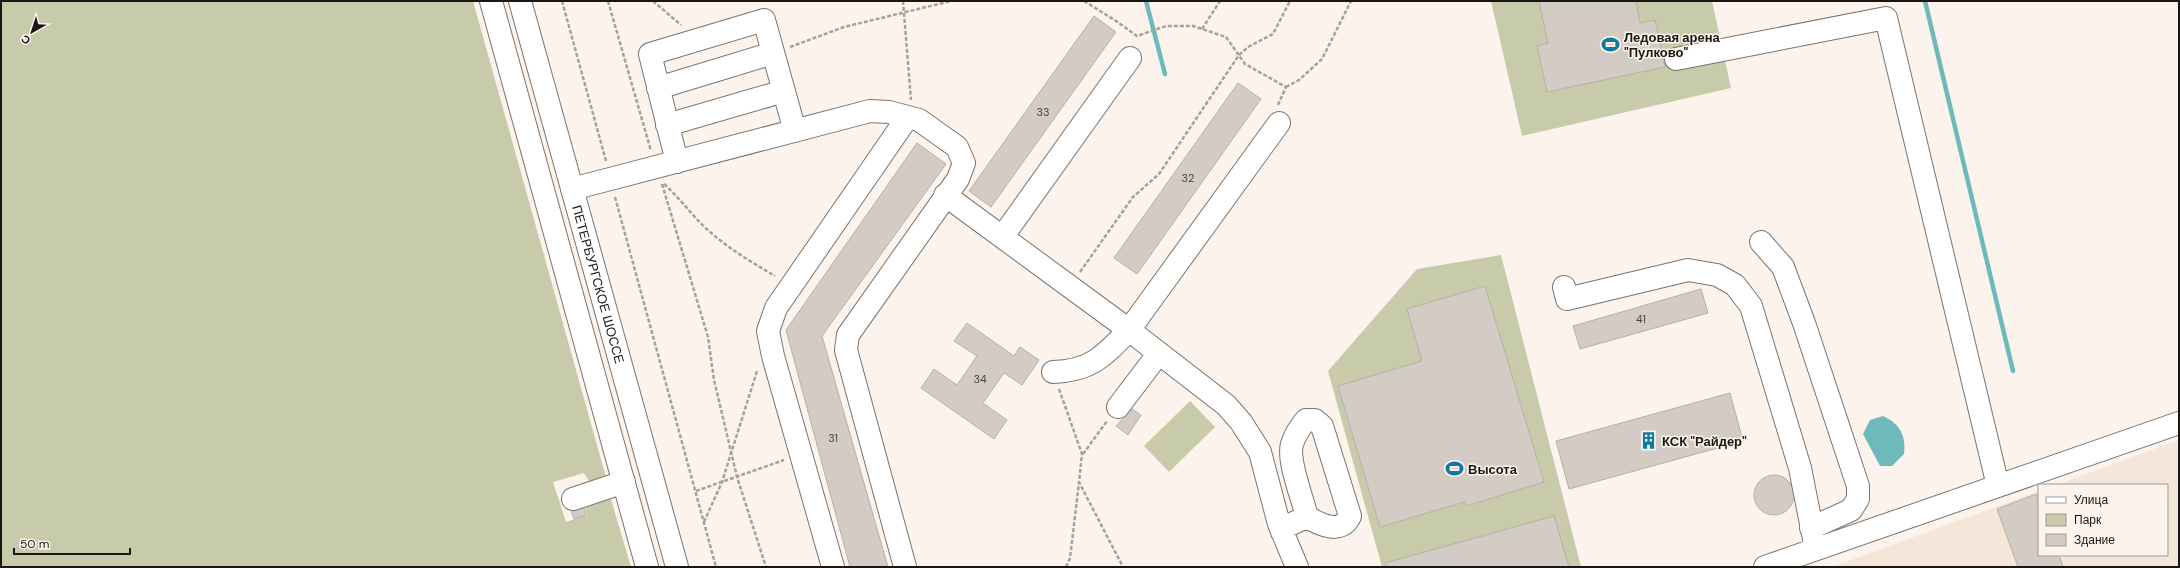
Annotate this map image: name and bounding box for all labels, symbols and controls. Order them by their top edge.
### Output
north arrow [12,12,52,52]
place label: Ледовая арена "Пулково" [1624,29,1720,61]
text: С [18,32,33,48]
sports icon: Ледовая арена "Пулково" [1601,34,1621,54]
house number: 33 [1036,105,1050,119]
house number: 32 [1182,171,1194,185]
street label: ПЕТЕРБУРГСКОЕ ШОССЕ [568,203,628,366]
house number: 41 [1636,312,1646,326]
house number: 34 [973,372,987,386]
house number: 31 [828,431,838,445]
building icon: КСК "Райдер" [1639,431,1659,451]
place label: КСК "Райдер" [1662,433,1747,450]
sports icon: Высота [1445,459,1465,479]
place label: Высота [1468,461,1518,478]
legend [2038,484,2168,556]
text: Улица [2074,492,2108,508]
text: Парк [2074,512,2102,528]
scale bar [14,530,130,556]
text: Здание [2074,532,2115,548]
text: 50 m [20,536,49,552]

